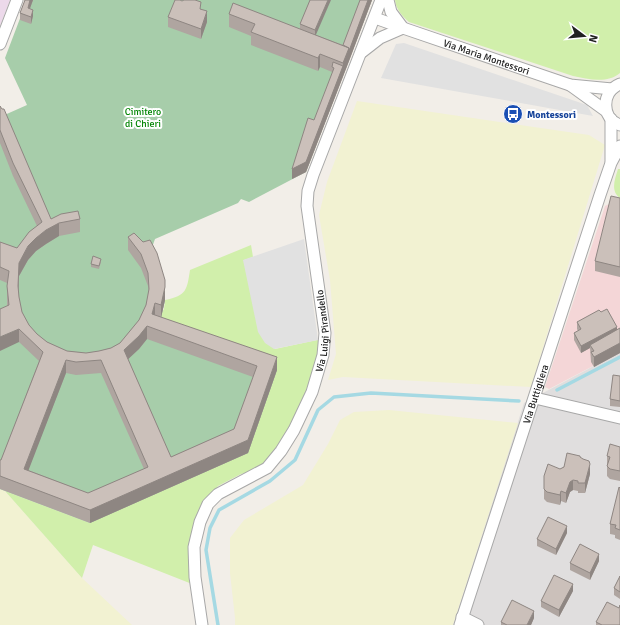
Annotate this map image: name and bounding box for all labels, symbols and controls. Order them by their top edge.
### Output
north arrow [564,16,604,56]
text: N [586,33,600,44]
street label: Via Maria Montessori [441,37,531,78]
bus stop icon: Montessori [502,103,524,125]
park label: Cimitero di Chieri [125,106,161,130]
place label: Montessori [527,109,576,121]
street label: Via Luigi Pirandello [313,289,332,374]
street label: Via Buttigliera [521,363,551,425]

